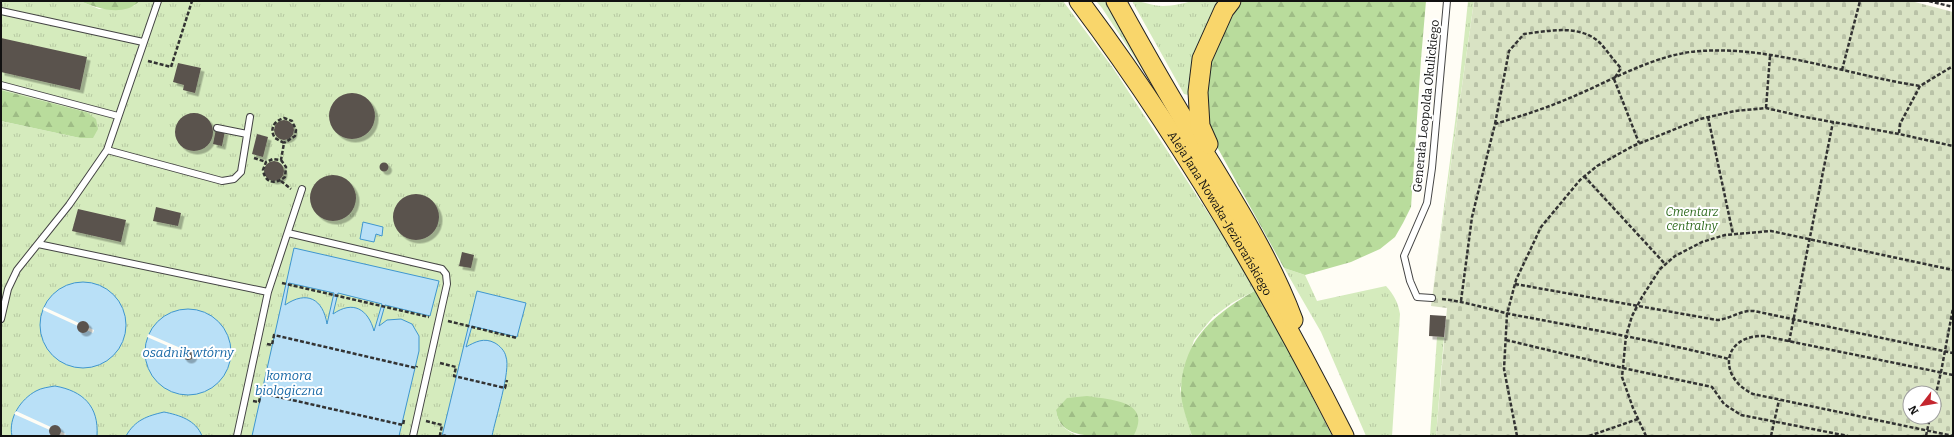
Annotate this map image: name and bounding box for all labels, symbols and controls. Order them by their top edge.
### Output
street label: Generała Leopolda Okulickiego [1410,19,1442,193]
street label: Aleja Jana Nowaka-Jeziorańskiego [1165,129,1275,298]
park label: Cmentarz centralny [1666,205,1719,233]
water label: osadnik wtórny [142,345,235,360]
water label: komora biologiczna [255,368,323,398]
north arrow [1902,385,1942,425]
text: N [1906,402,1922,417]

